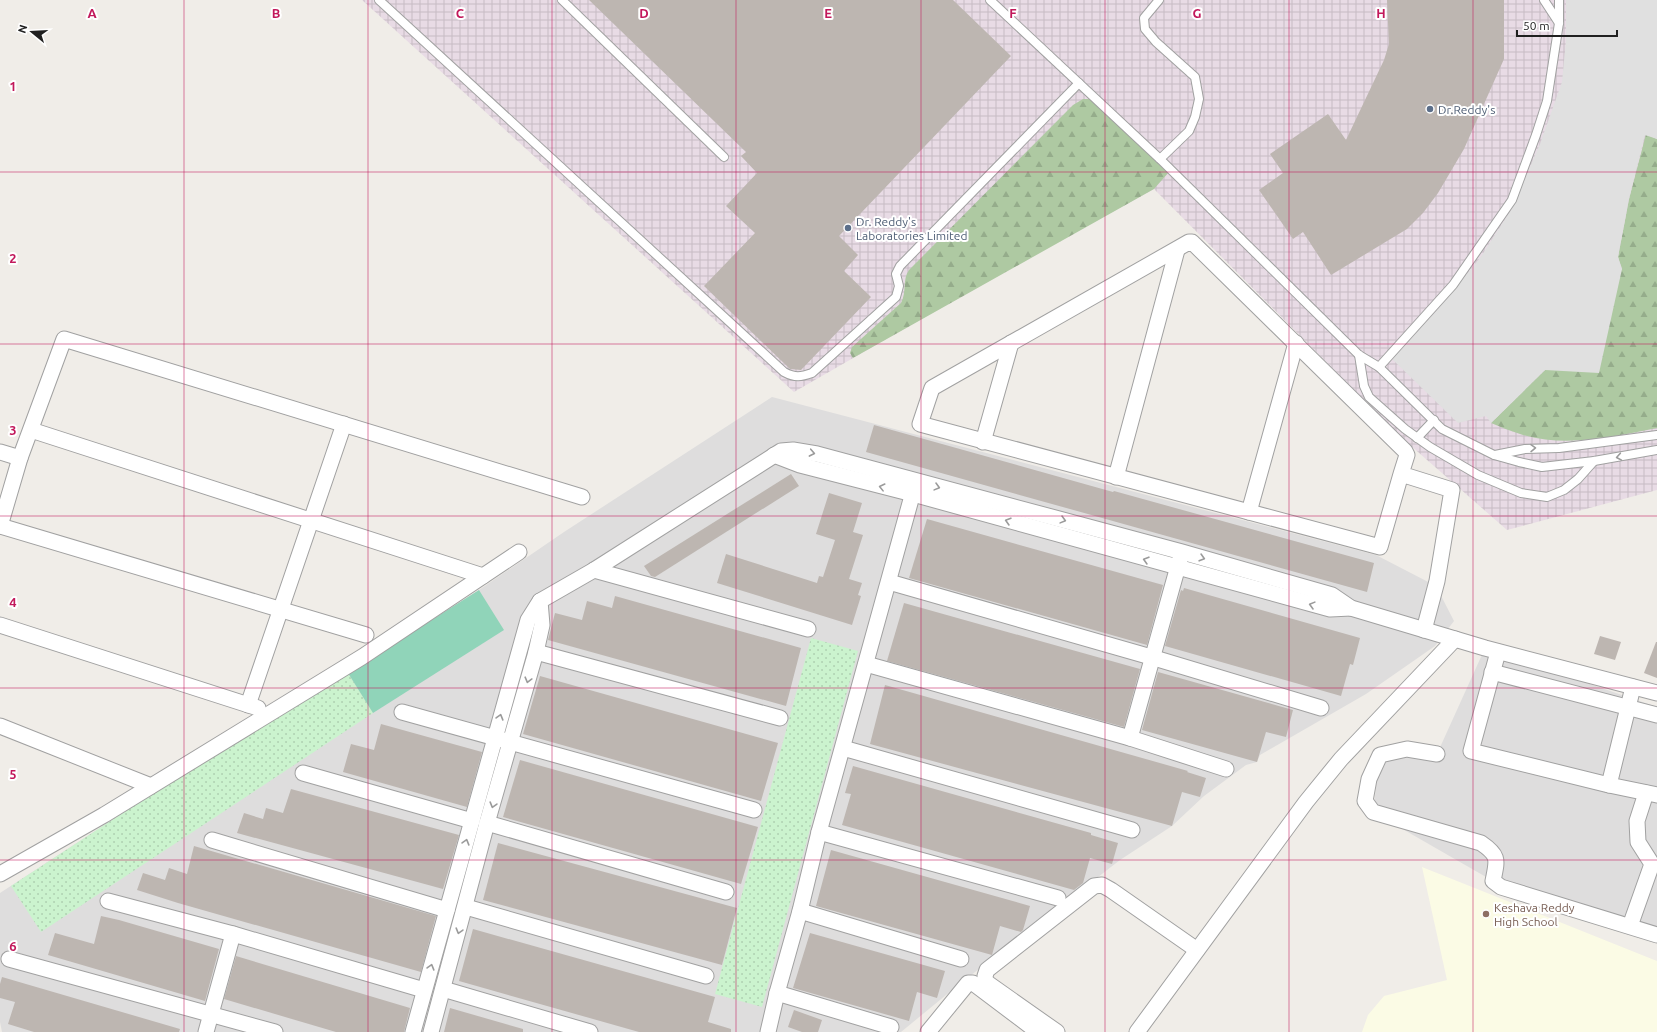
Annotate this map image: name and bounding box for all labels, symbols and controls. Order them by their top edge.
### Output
text: A [87,6,97,20]
text: B [272,6,281,20]
text: C [456,6,465,20]
text: D [639,6,649,20]
text: E [824,6,832,20]
text: F [1009,6,1017,20]
text: G [1193,6,1202,20]
text: H [1376,6,1386,20]
north arrow [12,12,52,52]
scale bar [1517,12,1617,38]
text: 50 m [1523,19,1550,32]
text: N [16,23,29,35]
text: 1 [9,79,17,93]
place label: Dr.Reddy's [1438,103,1495,116]
marker: Dr.Reddy's [1425,104,1435,114]
place label: Dr. Reddy's Laboratories Limited [856,215,967,242]
marker: Dr. Reddy's Laboratories Limited [843,223,853,233]
text: 2 [9,251,17,265]
text: 3 [9,423,17,437]
one-way arrow [1530,444,1536,453]
one-way arrow [808,448,815,457]
one-way arrow [1616,452,1622,460]
one-way arrow [933,482,940,491]
one-way arrow [879,483,886,491]
one-way arrow [1059,516,1066,524]
one-way arrow [1005,517,1012,526]
one-way arrow [1198,553,1205,562]
one-way arrow [1143,556,1150,565]
text: 4 [9,595,17,609]
one-way arrow [1309,601,1316,610]
one-way arrow [524,676,533,683]
one-way arrow [495,714,504,721]
text: 5 [9,767,17,781]
one-way arrow [489,801,498,808]
one-way arrow [461,839,470,846]
place label: Keshava Reddy High School [1494,901,1575,928]
marker: Keshava Reddy High School [1481,909,1491,919]
one-way arrow [455,927,464,934]
text: 6 [9,939,17,953]
one-way arrow [426,964,435,971]

